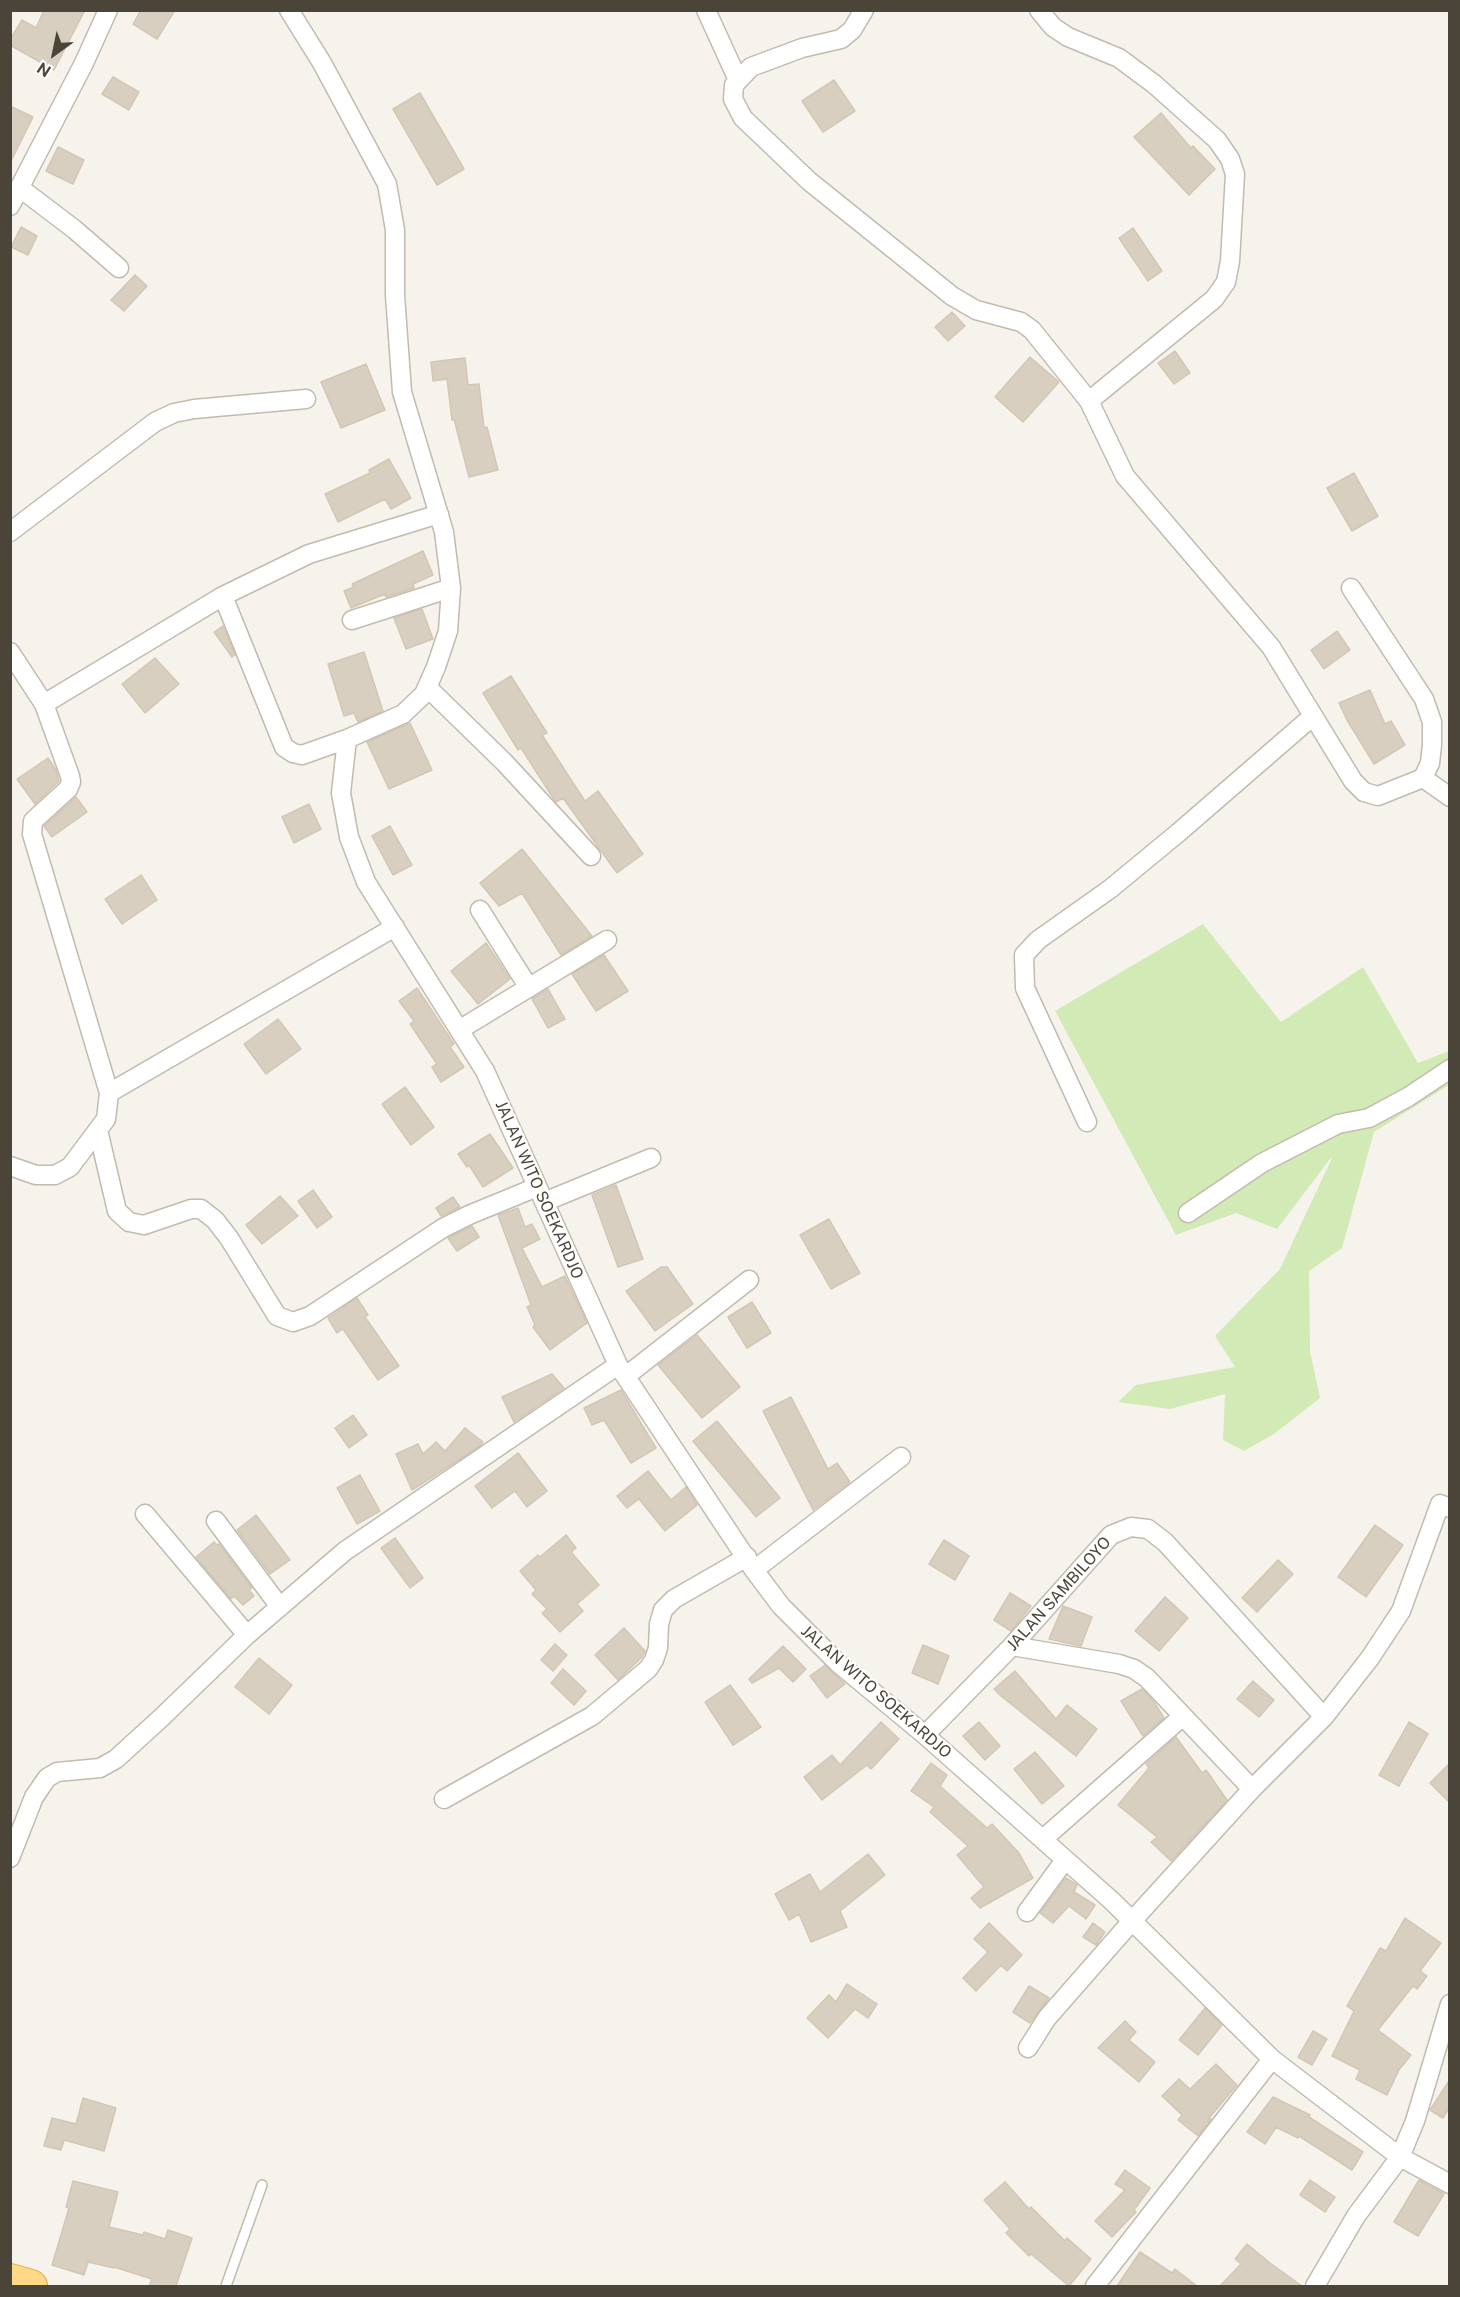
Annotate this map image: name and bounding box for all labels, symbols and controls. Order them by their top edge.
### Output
north arrow [24,24,84,84]
text: N [34,58,54,81]
street label: JALAN WITO SOEKARDJO [491,1098,587,1282]
street label: JALAN SAMBILOYO [1003,1533,1115,1655]
street label: JALAN WITO SOEKARDJO [797,1621,955,1763]

